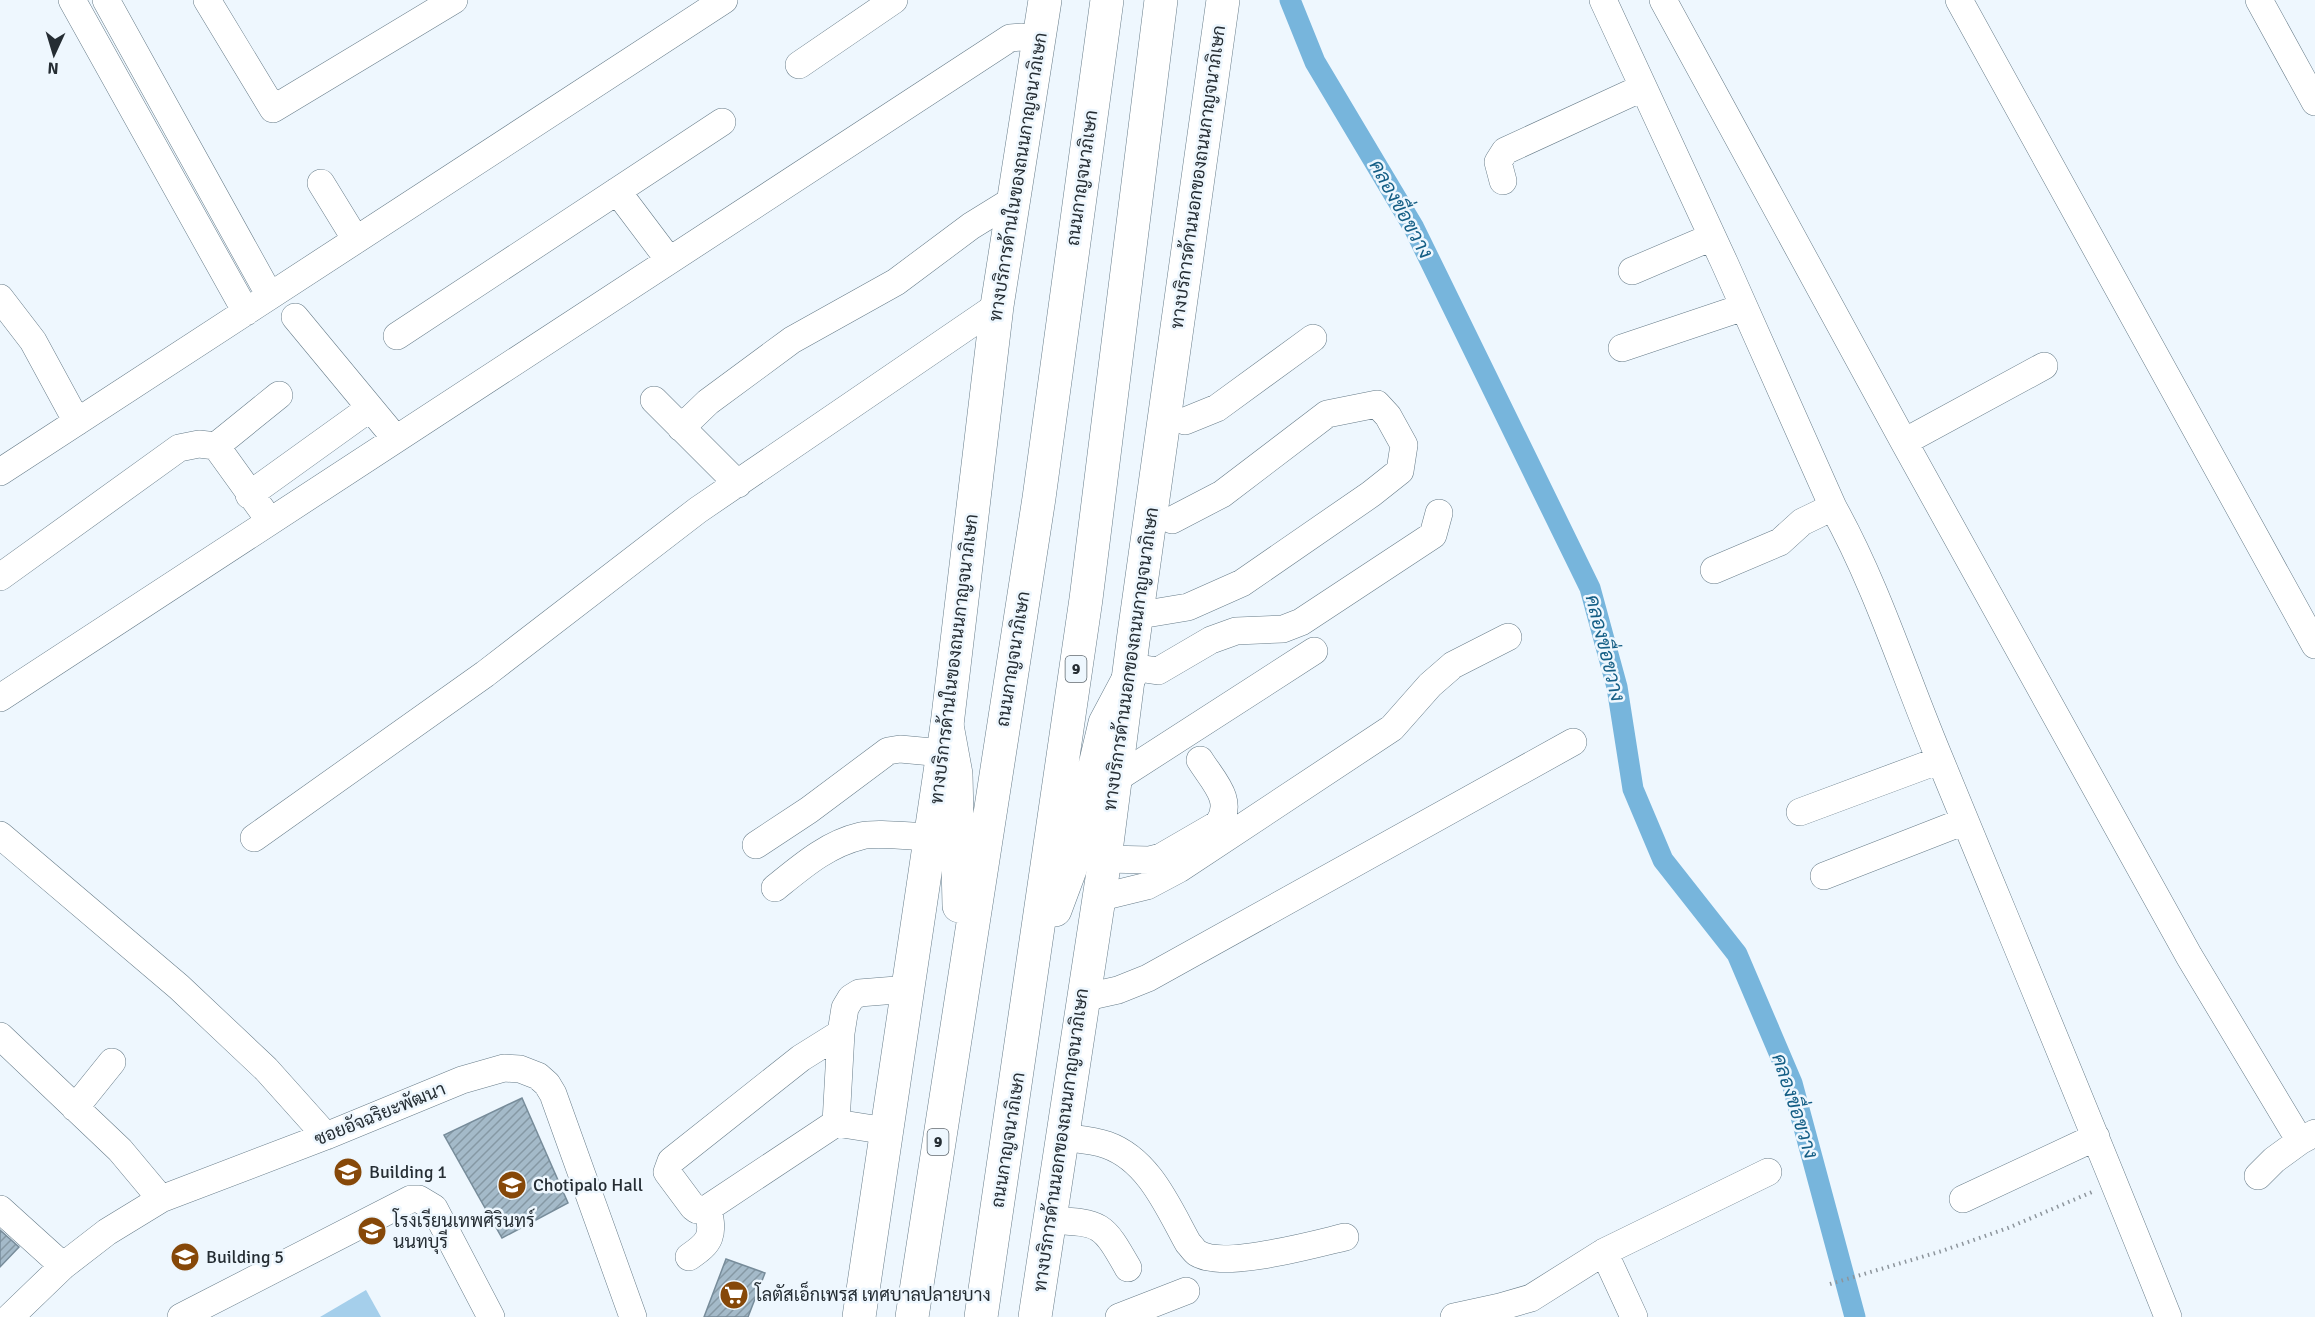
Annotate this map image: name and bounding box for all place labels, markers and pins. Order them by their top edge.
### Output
school or university icon: Building 1 [332,1156,364,1188]
place label: Building 1 [369,1161,447,1183]
school or university icon: Chotipalo Hall [496,1169,528,1201]
place label: Chotipalo Hall [533,1174,643,1196]
place label: โรงเรียนเทพศิรินทร์ นนทบุรี [392,1208,535,1254]
school or university icon: โรงเรียนเทพศิรินทร์ นนทบุรี [356,1215,388,1247]
school or university icon: Building 5 [169,1241,201,1273]
place label: Building 5 [206,1246,284,1268]
supermarket icon: โลตัสเอ็กเพรส เทศบาลปลายบาง [718,1279,750,1311]
place label: โลตัสเอ็กเพรส เทศบาลปลายบาง [754,1281,991,1306]

